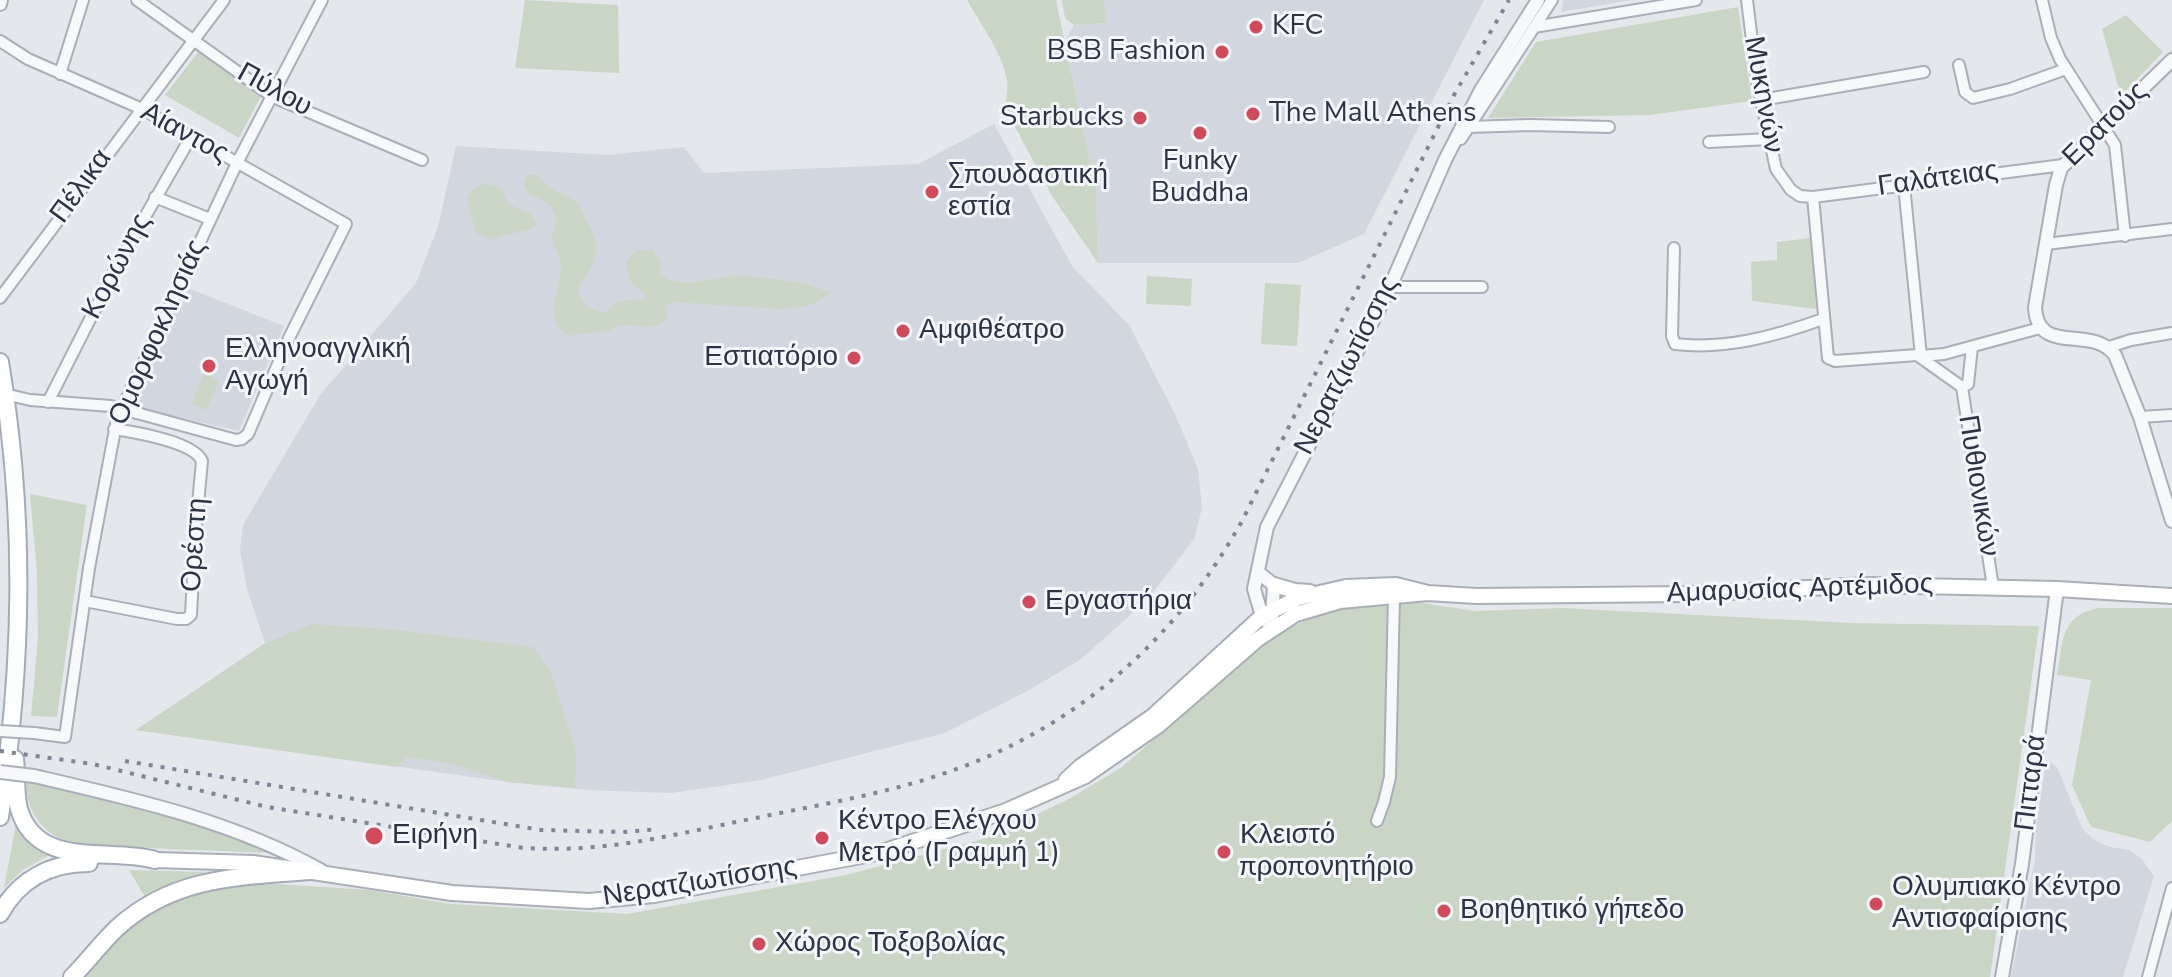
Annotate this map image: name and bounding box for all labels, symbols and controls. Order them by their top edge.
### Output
place label: KFC [1272,10,1323,44]
marker: KFC [1247,18,1265,36]
street label: Μυκηνών [1735,34,1789,156]
place label: BSB Fashion [1047,35,1206,69]
marker: BSB Fashion [1213,43,1231,61]
street label: Πύλου [231,57,317,125]
street label: Ερατούς [2057,76,2155,174]
street label: Αίαντος [134,96,234,172]
place label: The Mall Athens [1269,97,1476,131]
place label: Starbucks [1000,101,1124,135]
marker: The Mall Athens [1244,105,1262,123]
marker: Starbucks [1131,109,1149,127]
marker: Funky Buddha [1191,124,1209,142]
street label: Πέλικα [44,144,120,230]
place label: Funky Buddha [1151,145,1249,211]
street label: Γαλάτειας [1876,155,2000,205]
place label: Σπουδαστική εστία [948,159,1108,225]
marker: Σπουδαστική εστία [923,183,941,201]
street label: Κορώνης [76,208,160,326]
street label: Ομορφοκλησιάς [103,235,215,431]
street label: Νερατζιωτίσσης [1289,271,1407,461]
place label: Αμφιθέατρο [919,314,1065,348]
marker: Αμφιθέατρο [894,322,912,340]
place label: Ελληνοαγγλική Αγωγή [225,333,411,399]
place label: Εστιατόριο [704,341,838,375]
marker: Εστιατόριο [845,349,863,367]
marker: Ελληνοαγγλική Αγωγή [200,357,218,375]
street label: Πυθιονικών [1949,413,2005,559]
street label: Ορέστη [176,497,216,593]
street label: Αμαρυσίας Αρτέμιδος [1666,569,1934,611]
place label: Εργαστήρια [1045,585,1192,619]
marker: Εργαστήρια [1020,593,1038,611]
street label: Πιτταρά [2009,733,2055,833]
place label: Κέντρο Ελέγχου Μετρό (Γραμμή 1) [838,805,1060,871]
place label: Ειρήνη [392,819,478,853]
place label: Κλειστό προπονητήριο [1240,819,1414,885]
marker: Ειρήνη [363,825,385,847]
marker: Κέντρο Ελέγχου Μετρό (Γραμμή 1) [813,829,831,847]
marker: Κλειστό προπονητήριο [1215,843,1233,861]
street label: Νερατζιωτίσσης [601,851,799,915]
place label: Ολυμπιακό Κέντρο Αντισφαίρισης [1892,871,2121,937]
place label: Βοηθητικό γήπεδο [1460,894,1684,928]
marker: Ολυμπιακό Κέντρο Αντισφαίρισης [1867,895,1885,913]
marker: Βοηθητικό γήπεδο [1435,902,1453,920]
place label: Χώρος Τοξοβολίας [775,927,1006,961]
marker: Χώρος Τοξοβολίας [750,935,768,953]

